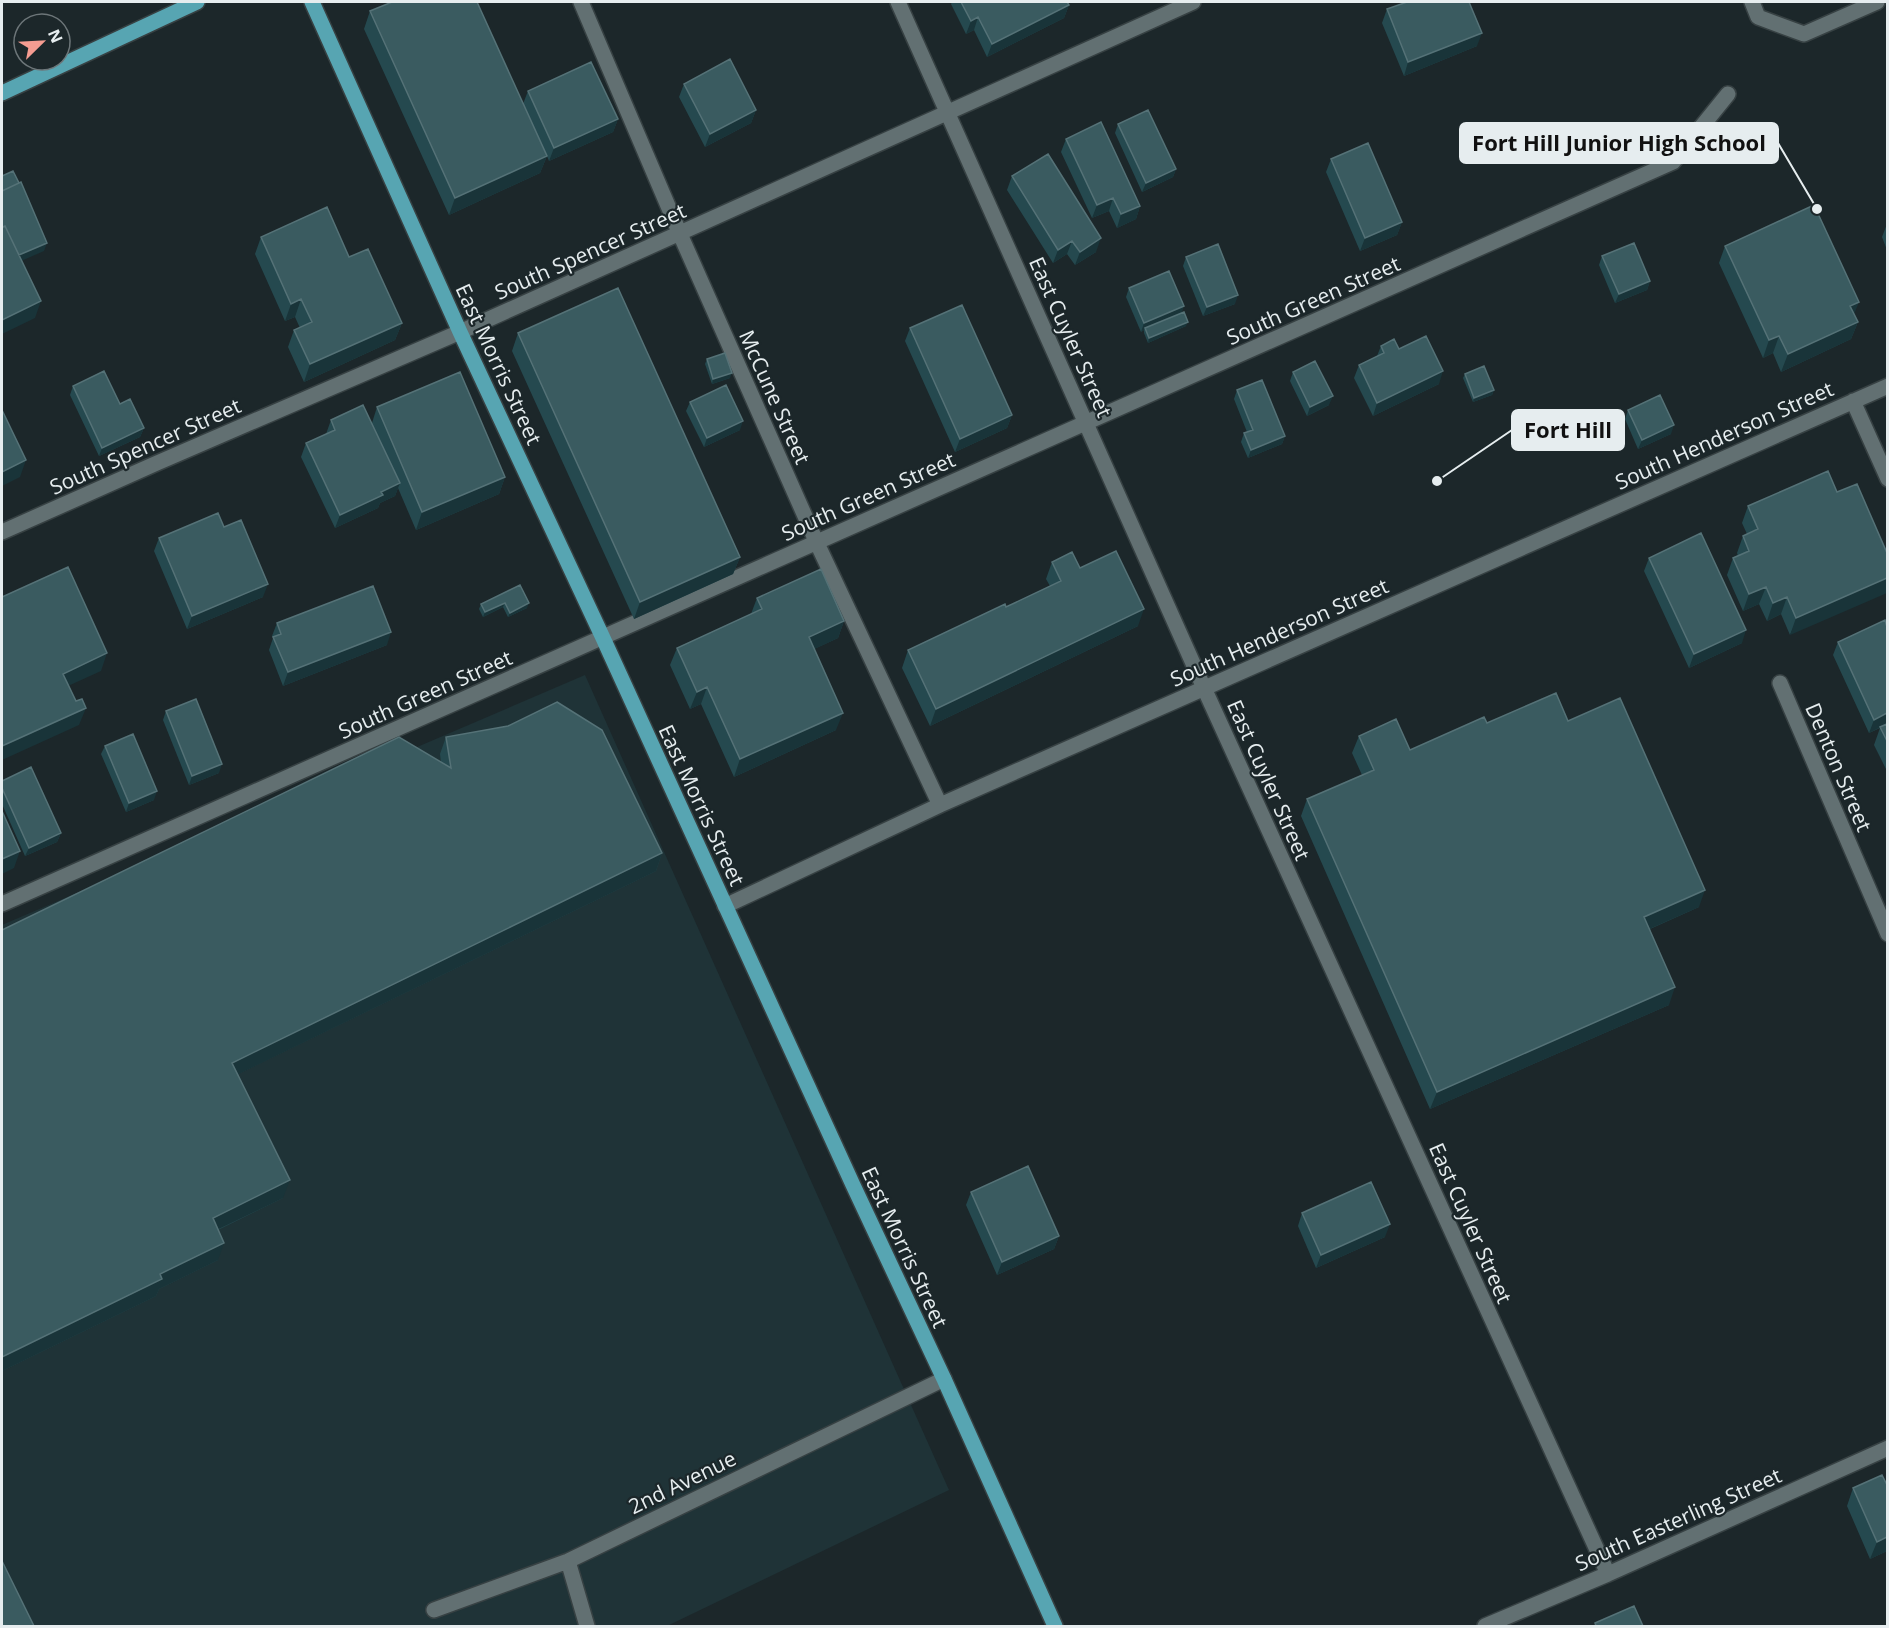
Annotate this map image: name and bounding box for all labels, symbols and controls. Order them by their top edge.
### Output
north arrow [12,12,72,72]
text: N [43,25,68,46]
callout: Fort Hill Junior High School [1460,123,1778,163]
text: Fort Hill Junior High School [1472,127,1766,157]
street label: South Spencer Street [490,196,690,306]
street label: South Green Street [1222,249,1404,351]
street label: East Cuyler Street [1023,252,1119,422]
street label: East Morris Street [449,279,549,449]
street label: McCune Street [733,326,817,468]
street label: South Henderson Street [1611,374,1837,496]
street label: South Spencer Street [45,391,245,501]
callout: Fort Hill [1512,410,1624,450]
text: Fort Hill [1524,414,1612,444]
street label: South Green Street [777,445,959,547]
street label: South Henderson Street [1166,571,1392,693]
street label: South Green Street [334,643,516,745]
street label: East Cuyler Street [1221,695,1317,865]
street label: Denton Street [1799,698,1879,836]
street label: East Morris Street [652,720,752,890]
street label: East Cuyler Street [1423,1138,1519,1308]
street label: East Morris Street [855,1162,955,1332]
street label: 2nd Avenue [624,1444,740,1520]
street label: South Easterling Street [1570,1461,1786,1577]

